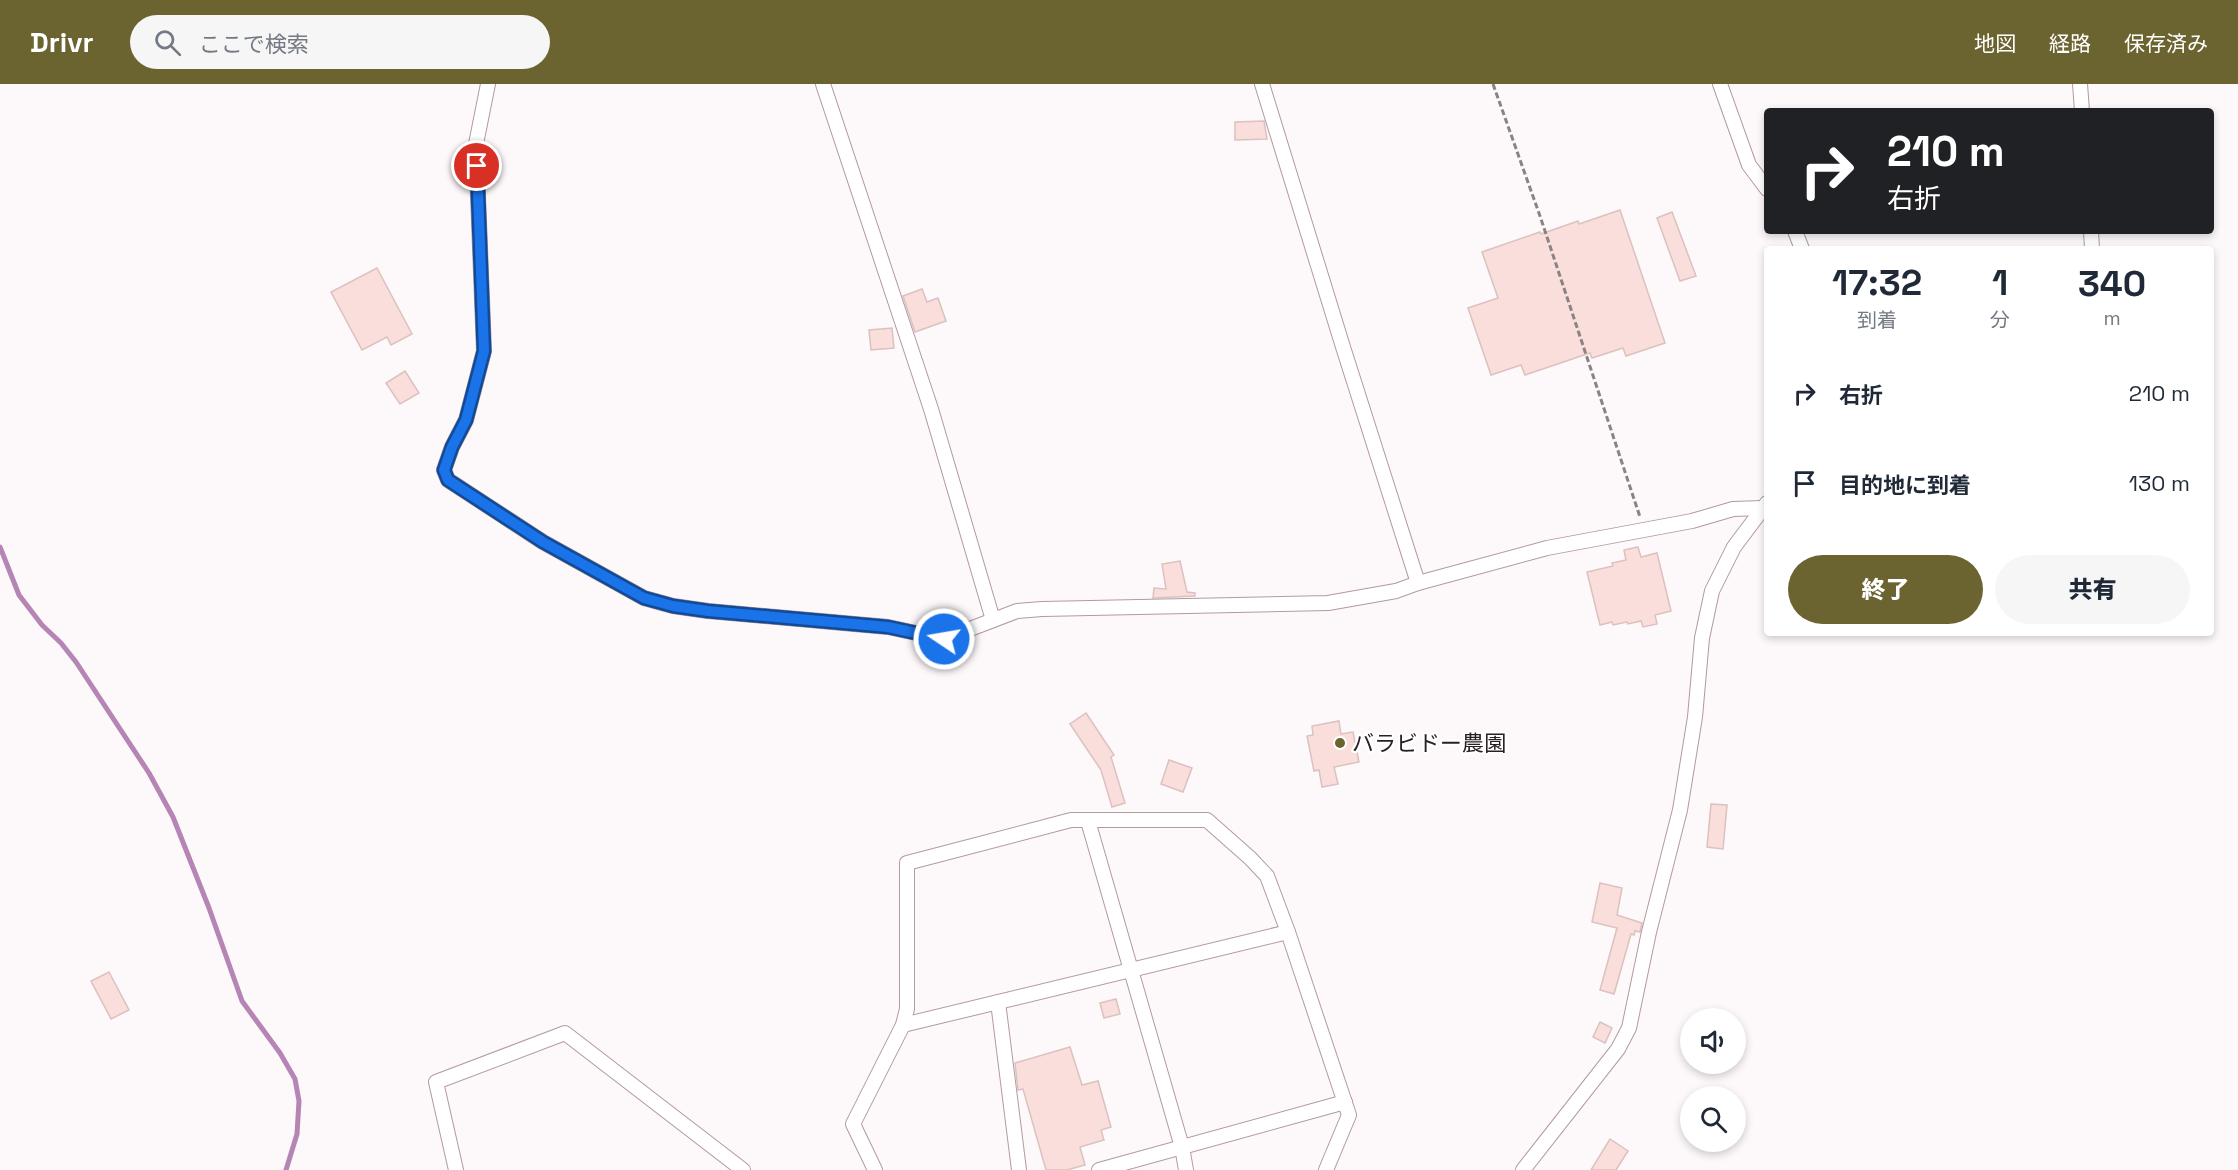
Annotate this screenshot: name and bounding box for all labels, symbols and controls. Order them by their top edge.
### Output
search box [130,15,550,69]
text: Drivr [30,24,94,60]
icon: search [151,26,184,59]
text: ここで検索 [199,30,309,58]
text: 地図 [1974,30,2016,57]
text: 経路 [2049,30,2091,57]
text: 保存済み [2124,30,2208,57]
text: 210 m [1887,125,2005,178]
icon: right [1788,132,1866,210]
pin [451,140,502,191]
icon: arrive [460,149,493,182]
text: 右折 [1887,181,1941,216]
text: 17:32 [1832,260,1922,306]
text: 1 [1992,260,2008,306]
text: 340 [2078,261,2146,307]
text: m [2103,305,2121,331]
text: 到着 [1857,307,1897,333]
text: 分 [1990,307,2010,333]
icon: right [1788,377,1821,410]
text: 210 m [2129,379,2190,407]
text: 右折 [1839,381,1883,409]
icon: arrive [1788,467,1821,500]
text: 130 m [2129,469,2190,497]
text: 目的地に到着 [1839,471,1971,499]
button: 終了 [1788,555,1983,624]
button: 共有 [1995,555,2190,624]
position arrow [912,607,976,671]
place label: バラビドー農園 [1352,729,1506,757]
marker: バラビドー農園 [1333,736,1347,750]
map controls [1680,1008,1746,1152]
button: sound [1680,1008,1746,1074]
button: search [1680,1086,1746,1152]

